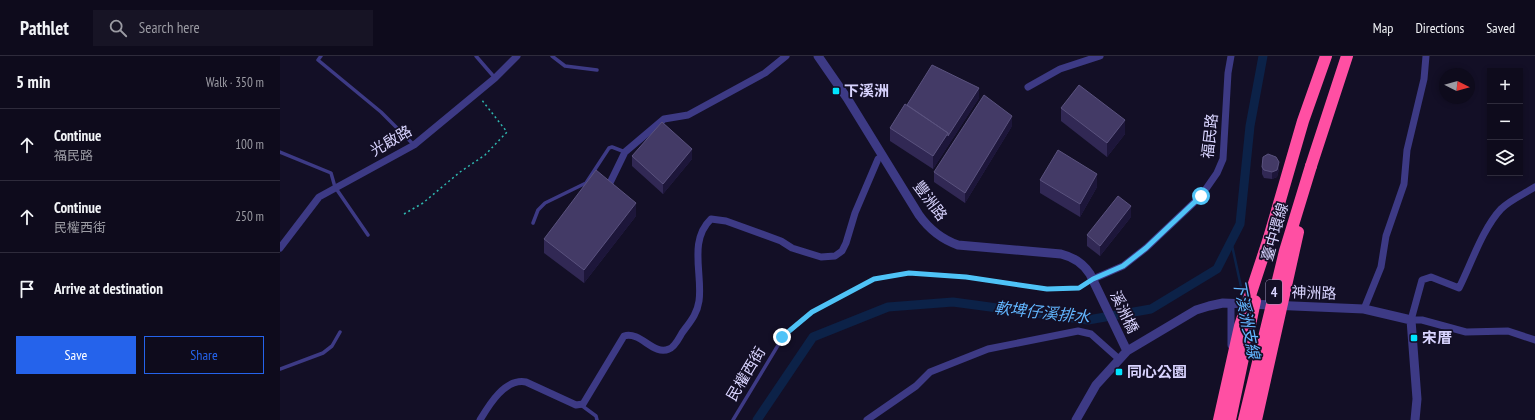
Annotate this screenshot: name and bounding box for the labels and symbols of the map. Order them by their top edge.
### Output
north arrow [1439,68,1475,104]
place label: 下溪洲 [844,81,889,100]
marker: 下溪洲 [831,86,841,96]
street label: 福民路 [1198,113,1221,159]
street label: 光啟路 [367,121,415,160]
street label: 豐洲路 [909,177,952,224]
route start [1192,187,1210,205]
street label: 臺中環線 [1257,200,1292,263]
water label: 下溪洲支線 [1230,278,1265,362]
road number: 4 [1266,280,1282,304]
street label: 神洲路 [1291,282,1337,303]
street label: 溪洲橋 [1106,287,1143,336]
water label: 軟埤仔溪排水 [993,297,1092,327]
route end [773,328,791,346]
place label: 宋厝 [1422,328,1452,347]
marker: 宋厝 [1409,333,1419,343]
street label: 民權西街 [722,343,769,404]
place label: 同心公園 [1127,362,1187,381]
marker: 同心公園 [1114,367,1124,377]

